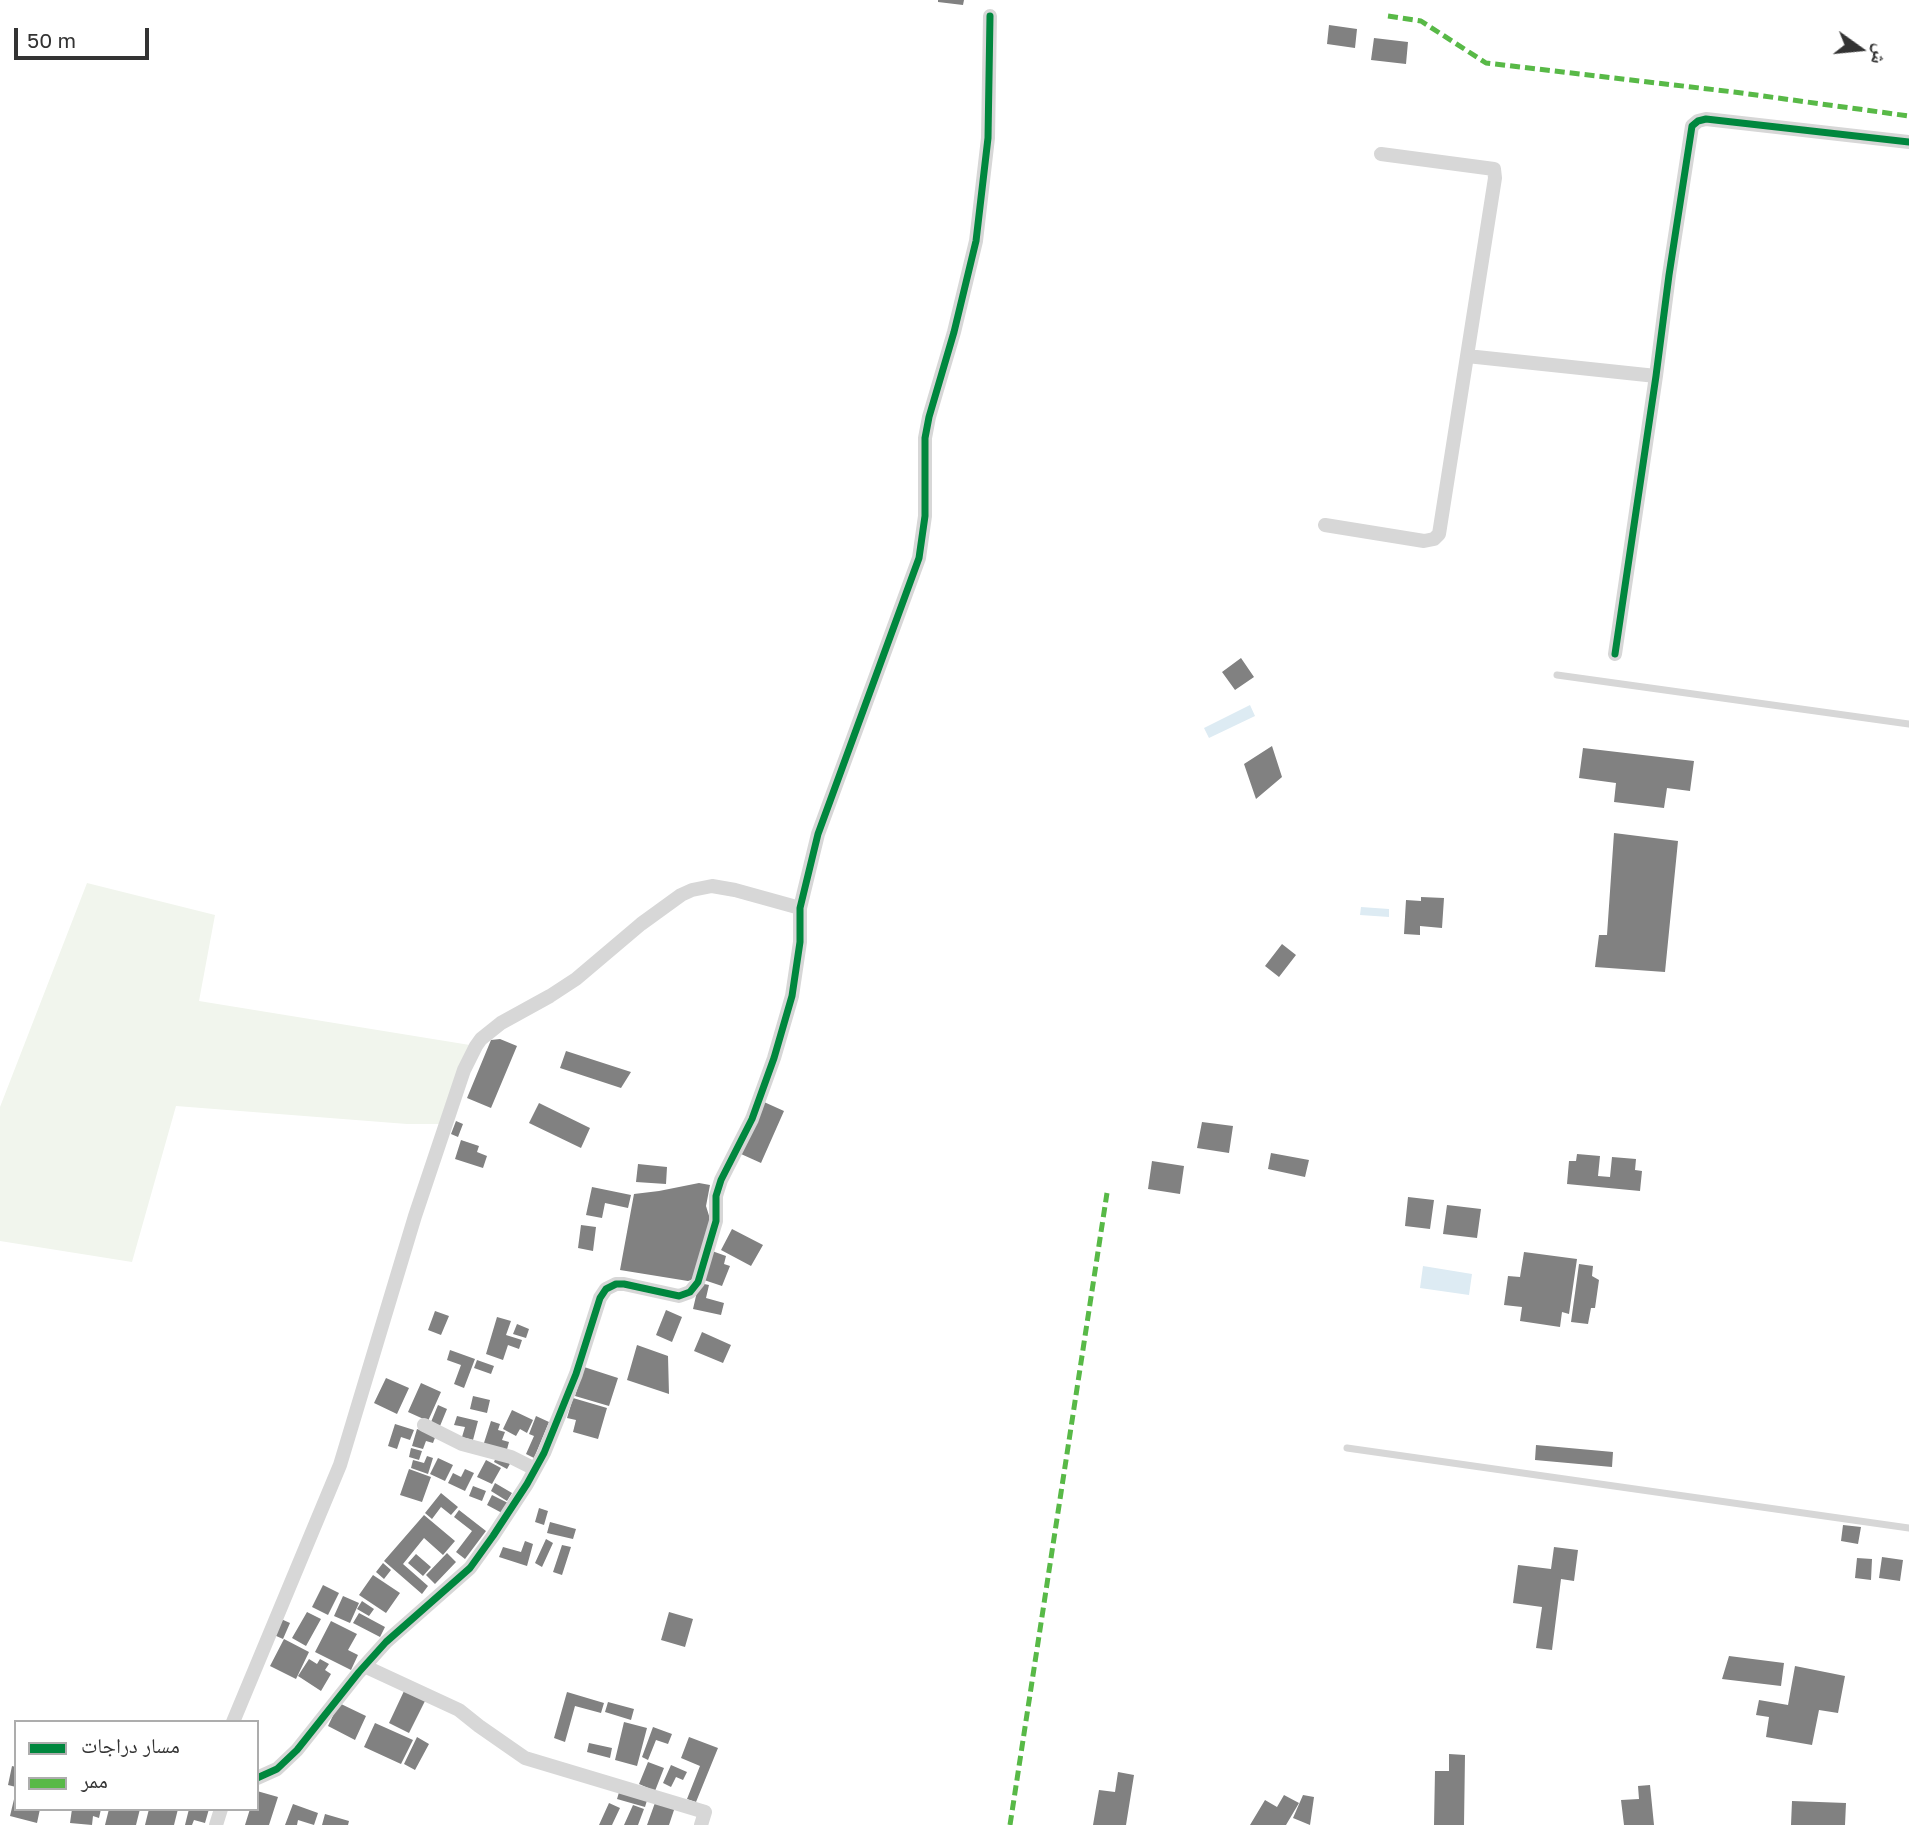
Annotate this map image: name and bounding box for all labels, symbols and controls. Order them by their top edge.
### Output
scale bar [18,14,152,58]
north arrow [1825,14,1895,84]
text: 50 m [27,27,76,53]
text: ش [1867,42,1894,67]
legend [14,1720,259,1811]
text: مسار دراجات [81,1732,180,1758]
text: ممر [81,1767,108,1793]

